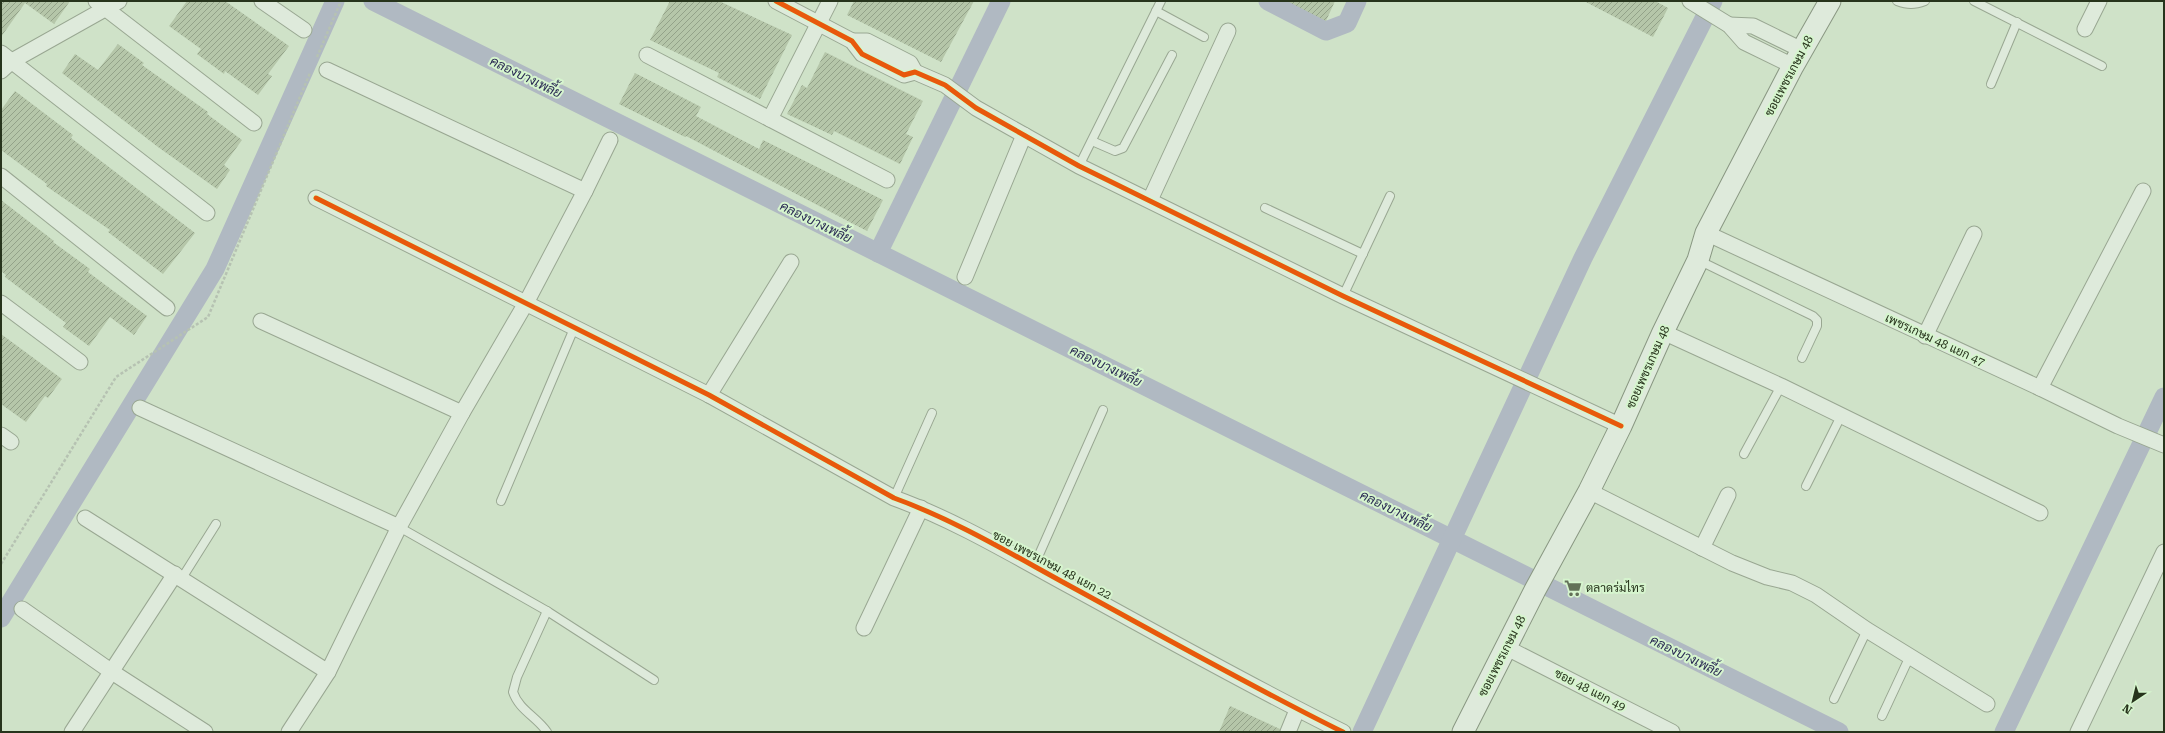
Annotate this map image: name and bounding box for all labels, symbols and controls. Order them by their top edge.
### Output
street label: ซอยเพชรเกษม 48 [1762,33,1816,119]
water label: คลองบางเพลี้ย [488,48,567,101]
water label: คลองบางเพลี้ย [778,193,857,246]
street label: เพชรเกษม 48 แยก 47 [1883,311,1987,369]
street label: ซอยเพชรเกษม 48 [1623,323,1673,411]
water label: คลองบางเพลี้ย [1068,337,1147,390]
water label: คลองบางเพลี้ย [1358,482,1437,535]
street label: ซอย เพชรเกษม 48 แยก 22 [990,528,1114,602]
supermarket icon: ตลาดร่มไทร [1563,578,1583,598]
place label: ตลาดร่มไทร [1586,580,1645,595]
street label: ซอยเพชรเกษม 48 [1475,613,1529,699]
water label: คลองบางเพลี้ย [1648,627,1727,680]
street label: ซอย 48 แยก 49 [1552,666,1628,714]
north arrow [2113,681,2153,721]
text: N [2120,701,2135,717]

